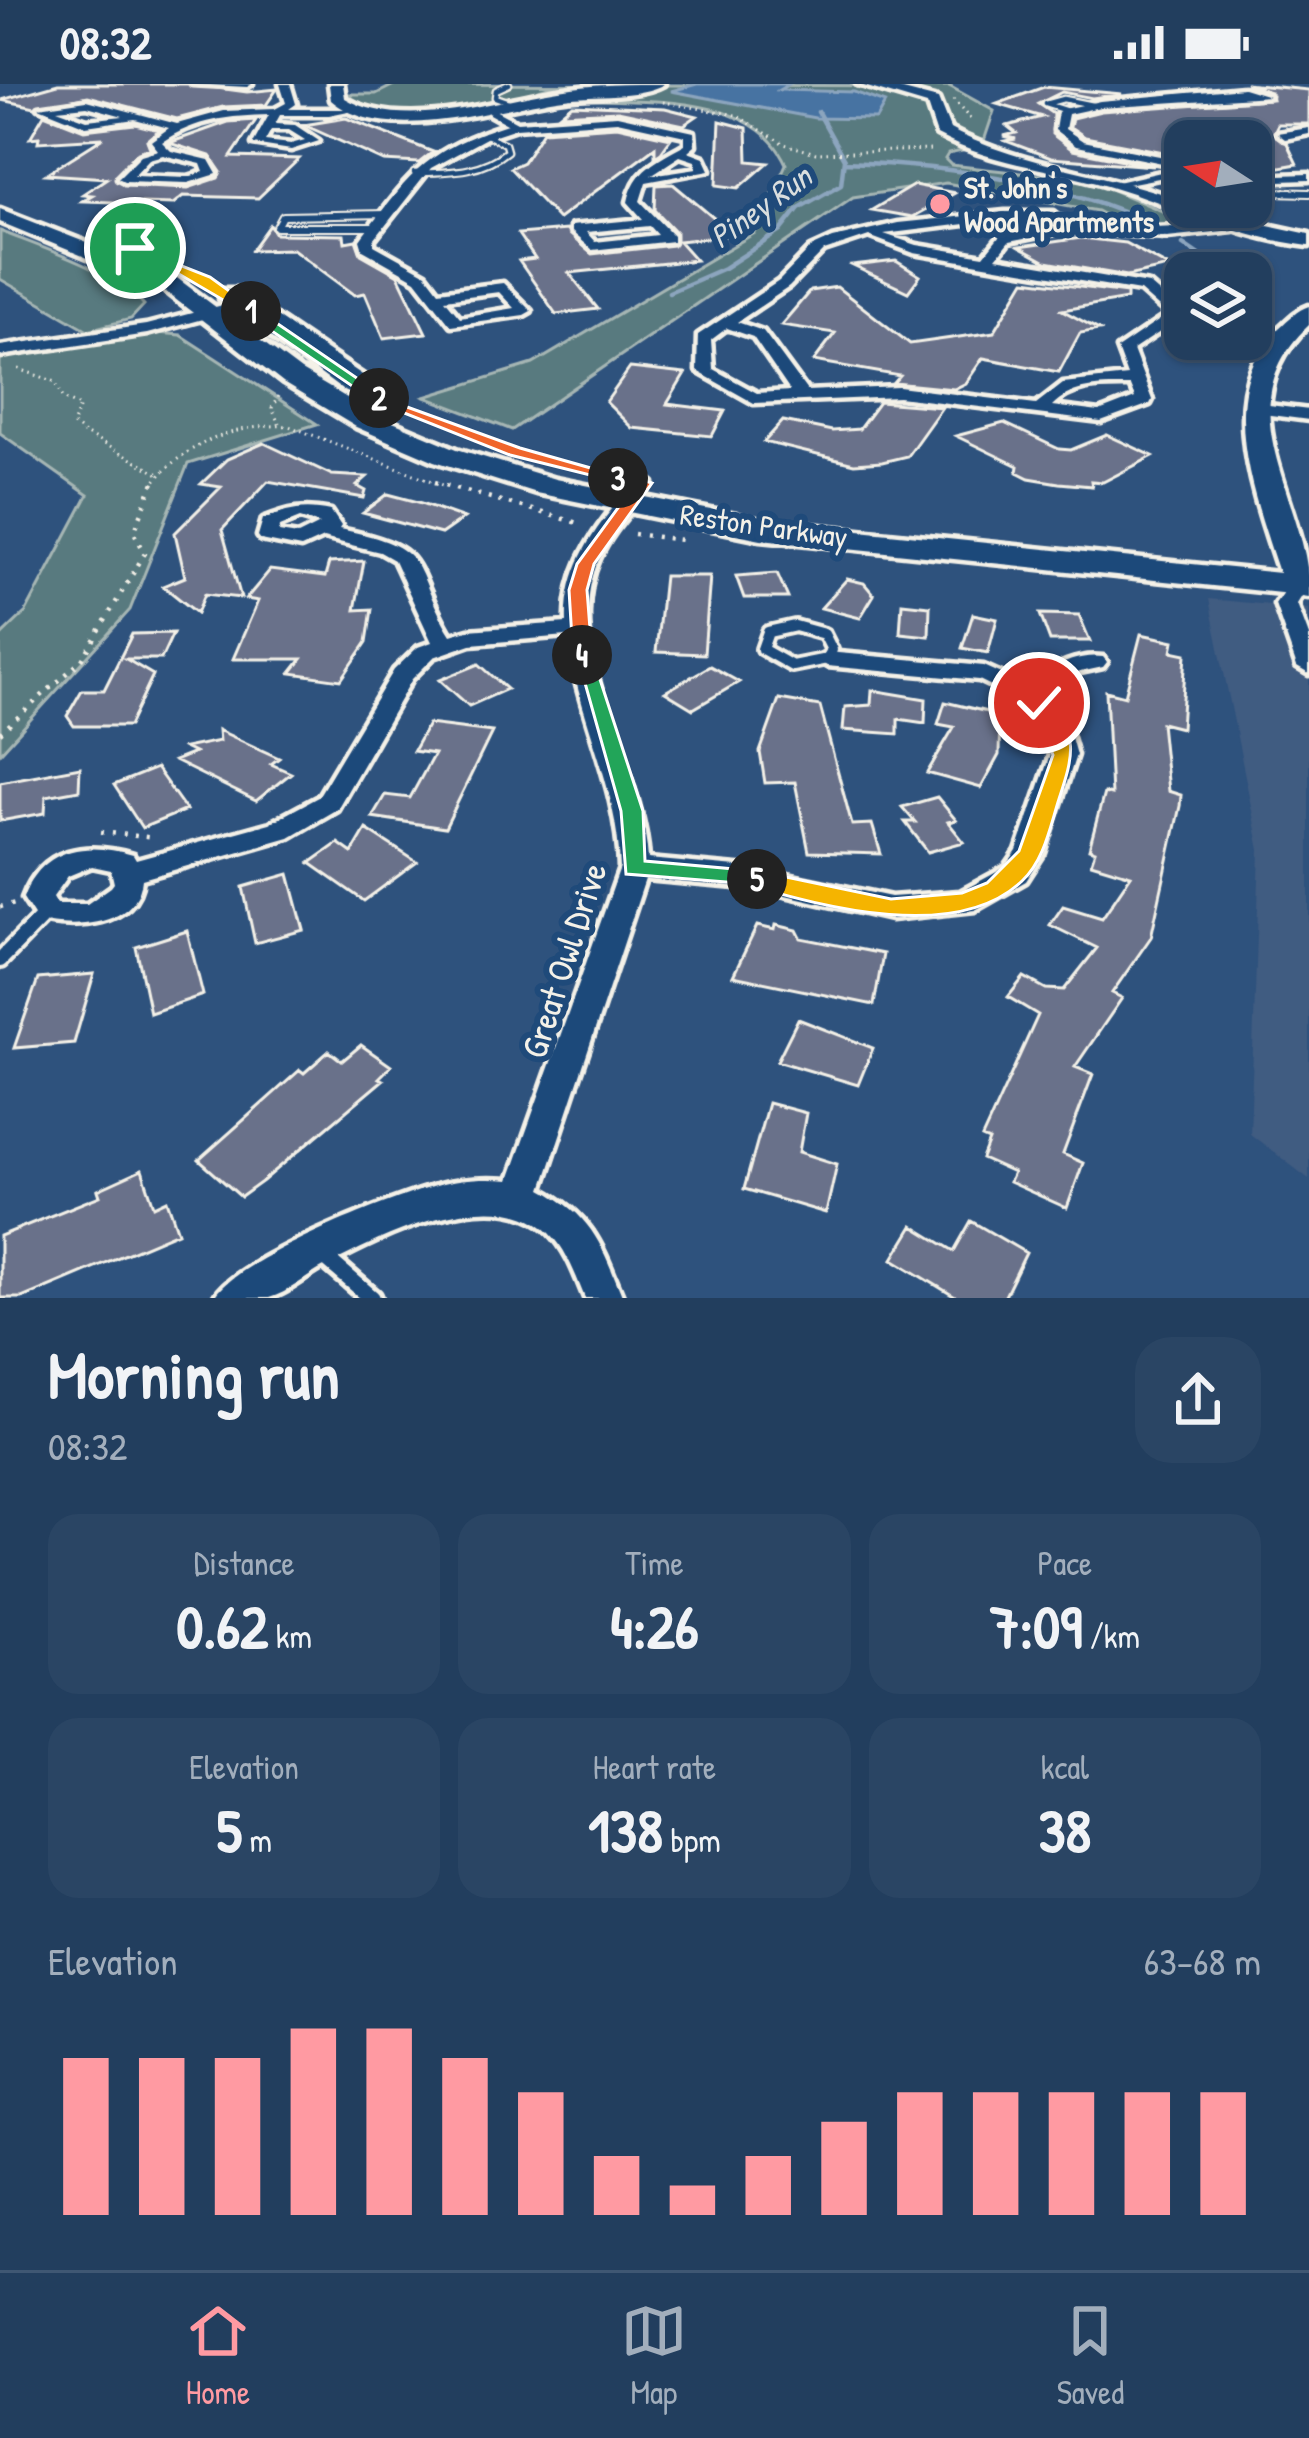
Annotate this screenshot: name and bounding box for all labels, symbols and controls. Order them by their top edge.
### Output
text: 08:32 [60,12,151,73]
north arrow [1164,120,1272,228]
map controls [1164,120,1272,360]
water label: Piney Run [700,152,823,259]
place label: St. John's Wood Apartments [964,167,1155,242]
marker: St. John's Wood Apartments [927,191,953,217]
pin [84,197,186,299]
icon: arrive [102,215,168,281]
button: layers [1164,252,1272,360]
pin: 1 [221,281,281,341]
text: 1 [245,289,257,333]
pin: 2 [349,368,409,428]
text: 2 [371,376,387,420]
pin: 3 [588,448,648,508]
text: 3 [611,456,625,500]
street label: Reston Parkway [678,493,850,557]
pin: 4 [552,625,612,685]
text: 4 [576,633,588,677]
pin [988,652,1090,754]
icon: check [1006,670,1072,736]
pin: 5 [727,849,787,909]
street label: Great Owl Drive [508,856,618,1064]
text: 5 [750,857,764,901]
text: Morning run [48,1329,340,1419]
button: share [1135,1337,1261,1463]
text: 08:32 [48,1419,127,1472]
text: Distance [194,1541,295,1585]
text: Time [625,1541,684,1585]
text: Pace [1037,1541,1092,1585]
text: 0.62 [176,1585,268,1667]
text: 4:26 [610,1585,699,1667]
text: 7:09 [990,1585,1082,1667]
text: km [268,1614,312,1658]
text: /km [1082,1614,1140,1658]
text: Elevation [189,1745,299,1789]
text: Heart rate [593,1745,716,1789]
text: kcal [1041,1745,1089,1789]
text: 5 [216,1789,242,1871]
text: 138 [588,1789,663,1871]
text: 38 [1038,1789,1091,1871]
text: m [242,1818,272,1862]
text: bpm [663,1818,721,1862]
text: Elevation [48,1934,178,1987]
text: 63–68 m [1144,1934,1261,1987]
tab: Home [185,2298,251,2414]
tab: Map [621,2298,687,2414]
tab: Saved [1057,2298,1124,2414]

